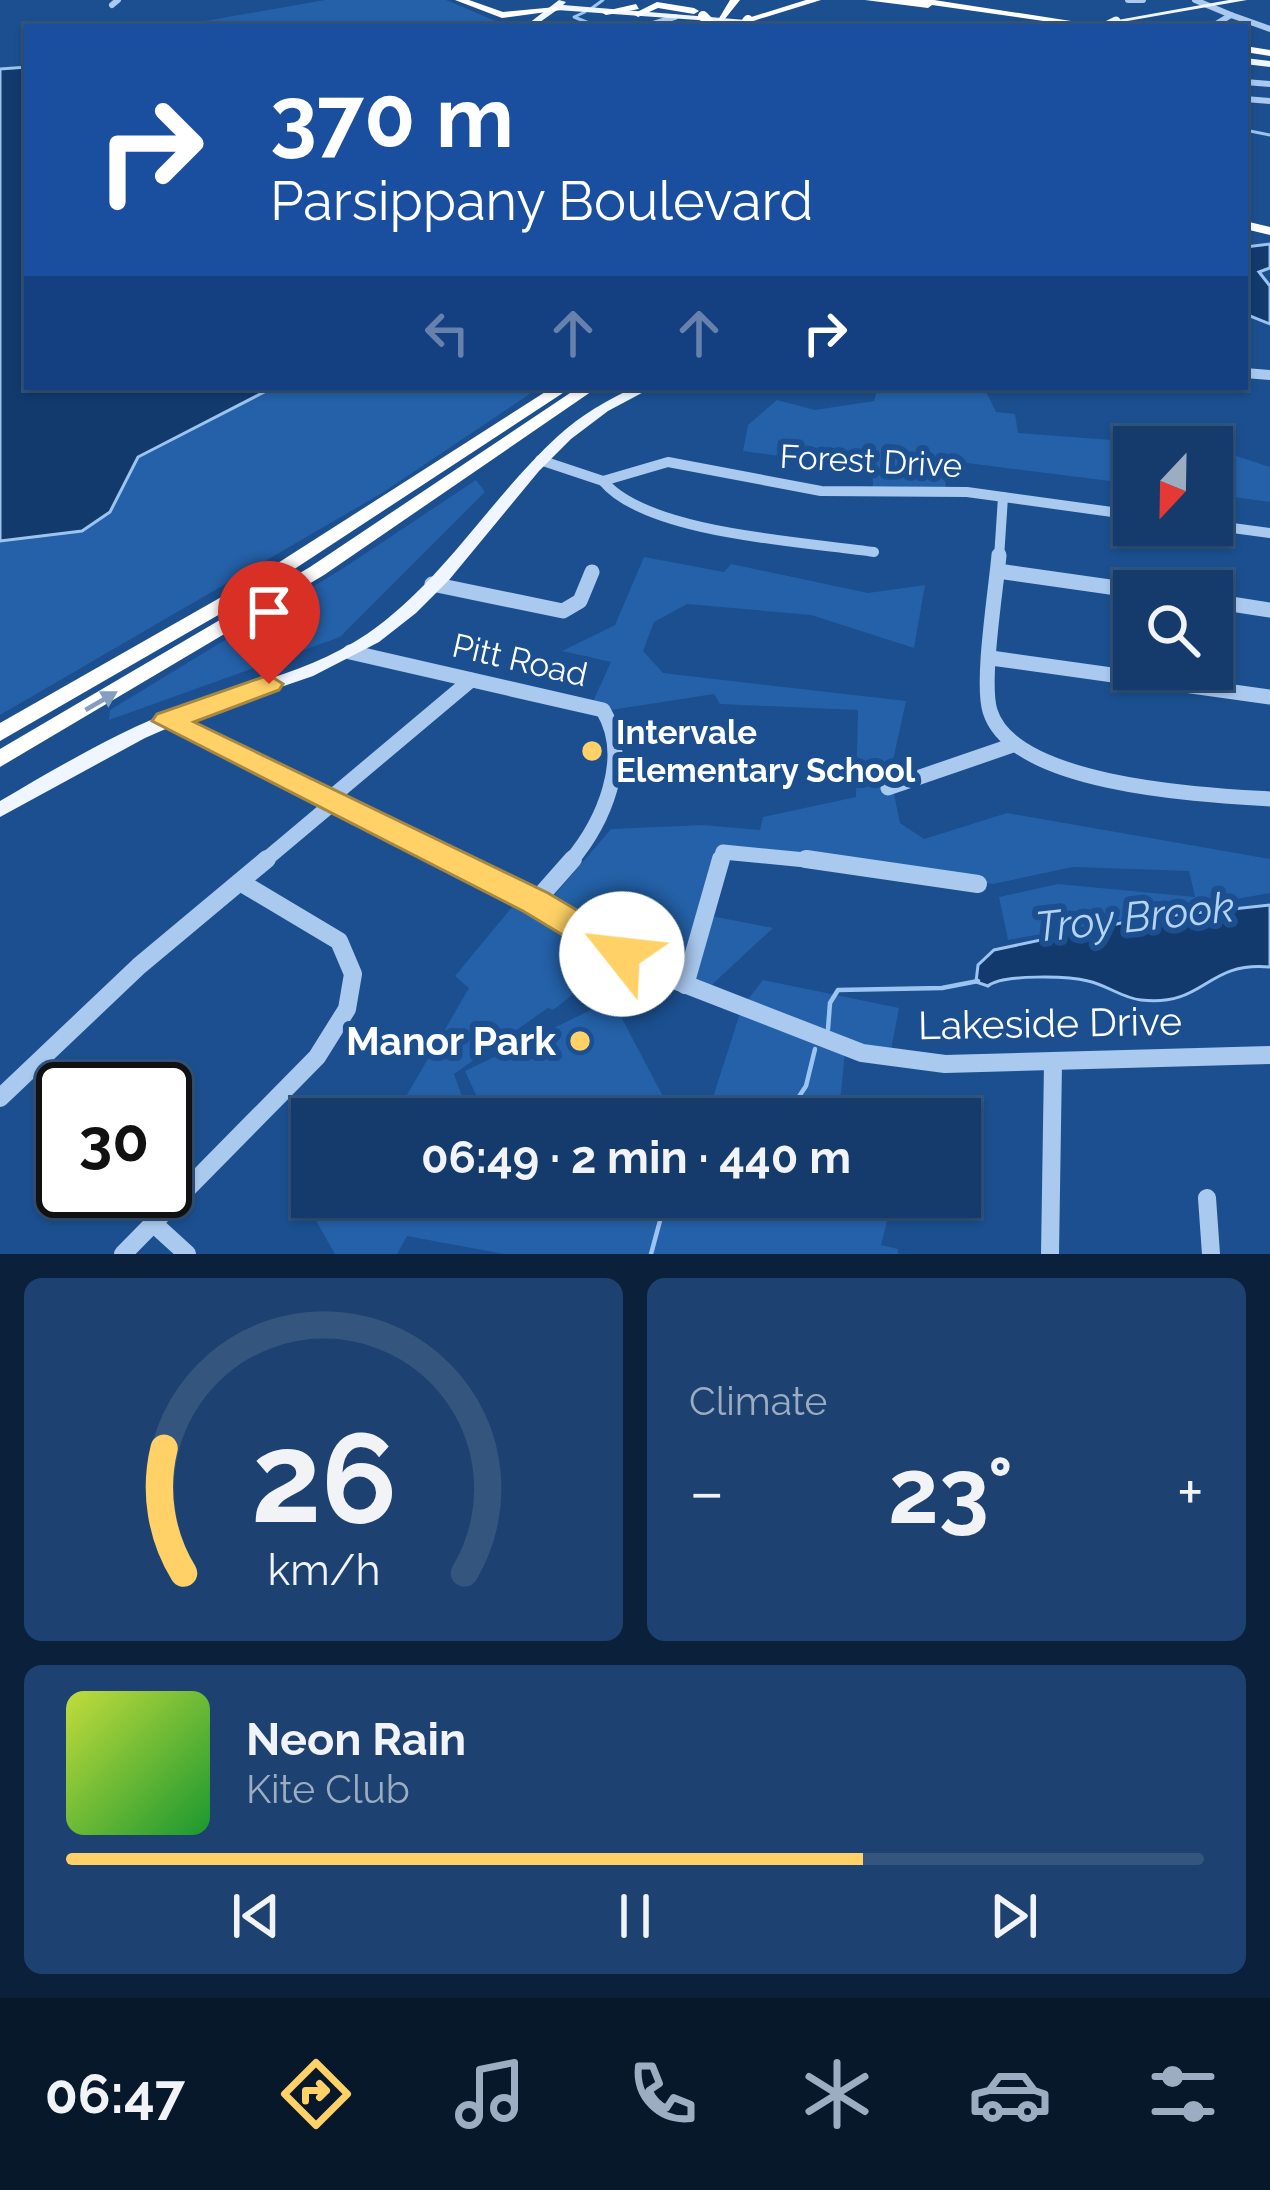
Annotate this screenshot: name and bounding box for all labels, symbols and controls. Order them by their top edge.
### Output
text: 370 m [270,68,514,167]
icon: right [72,72,228,228]
text: Parsippany Boulevard [270,169,813,233]
icon: left [414,300,480,366]
icon: ahead [540,300,606,366]
icon: ahead [666,300,732,366]
icon: right [792,300,858,366]
north arrow [1113,426,1233,546]
map controls [1113,426,1233,690]
street label: Forest Drive [779,437,963,485]
pin [218,561,320,684]
button: search [1113,570,1233,690]
icon: arrive [236,579,302,645]
street label: Pitt Road [449,626,591,694]
one-way arrow [84,691,118,712]
place label: Intervale Elementary School [616,713,916,790]
marker: Intervale Elementary School [579,738,605,764]
water label: Troy Brook [1033,882,1237,952]
position arrow [559,891,685,1017]
street label: Lakeside Drive [918,998,1182,1048]
place label: Manor Park [346,1018,556,1064]
marker: Manor Park [567,1028,593,1054]
speed limit sign: 30 [36,1062,192,1218]
text: 06:49 · 2 min · 440 m [421,1131,851,1184]
text: Climate [689,1378,827,1424]
text: 26 [250,1405,397,1551]
text: 23° [888,1438,1013,1544]
text: − [689,1453,725,1530]
text: + [1177,1453,1204,1530]
text: km/h [267,1544,380,1594]
text: Neon Rain [246,1713,466,1766]
text: Kite Club [246,1766,410,1812]
icon: previous [223,1883,289,1949]
icon: pause [602,1883,668,1949]
icon: next [981,1883,1047,1949]
icon: directions [274,2052,358,2136]
icon: music [448,2052,532,2136]
icon: phone [621,2052,705,2136]
icon: climate [795,2052,879,2136]
icon: car [968,2052,1052,2136]
icon: filters [1141,2052,1225,2136]
text: 06:47 [45,2062,185,2126]

